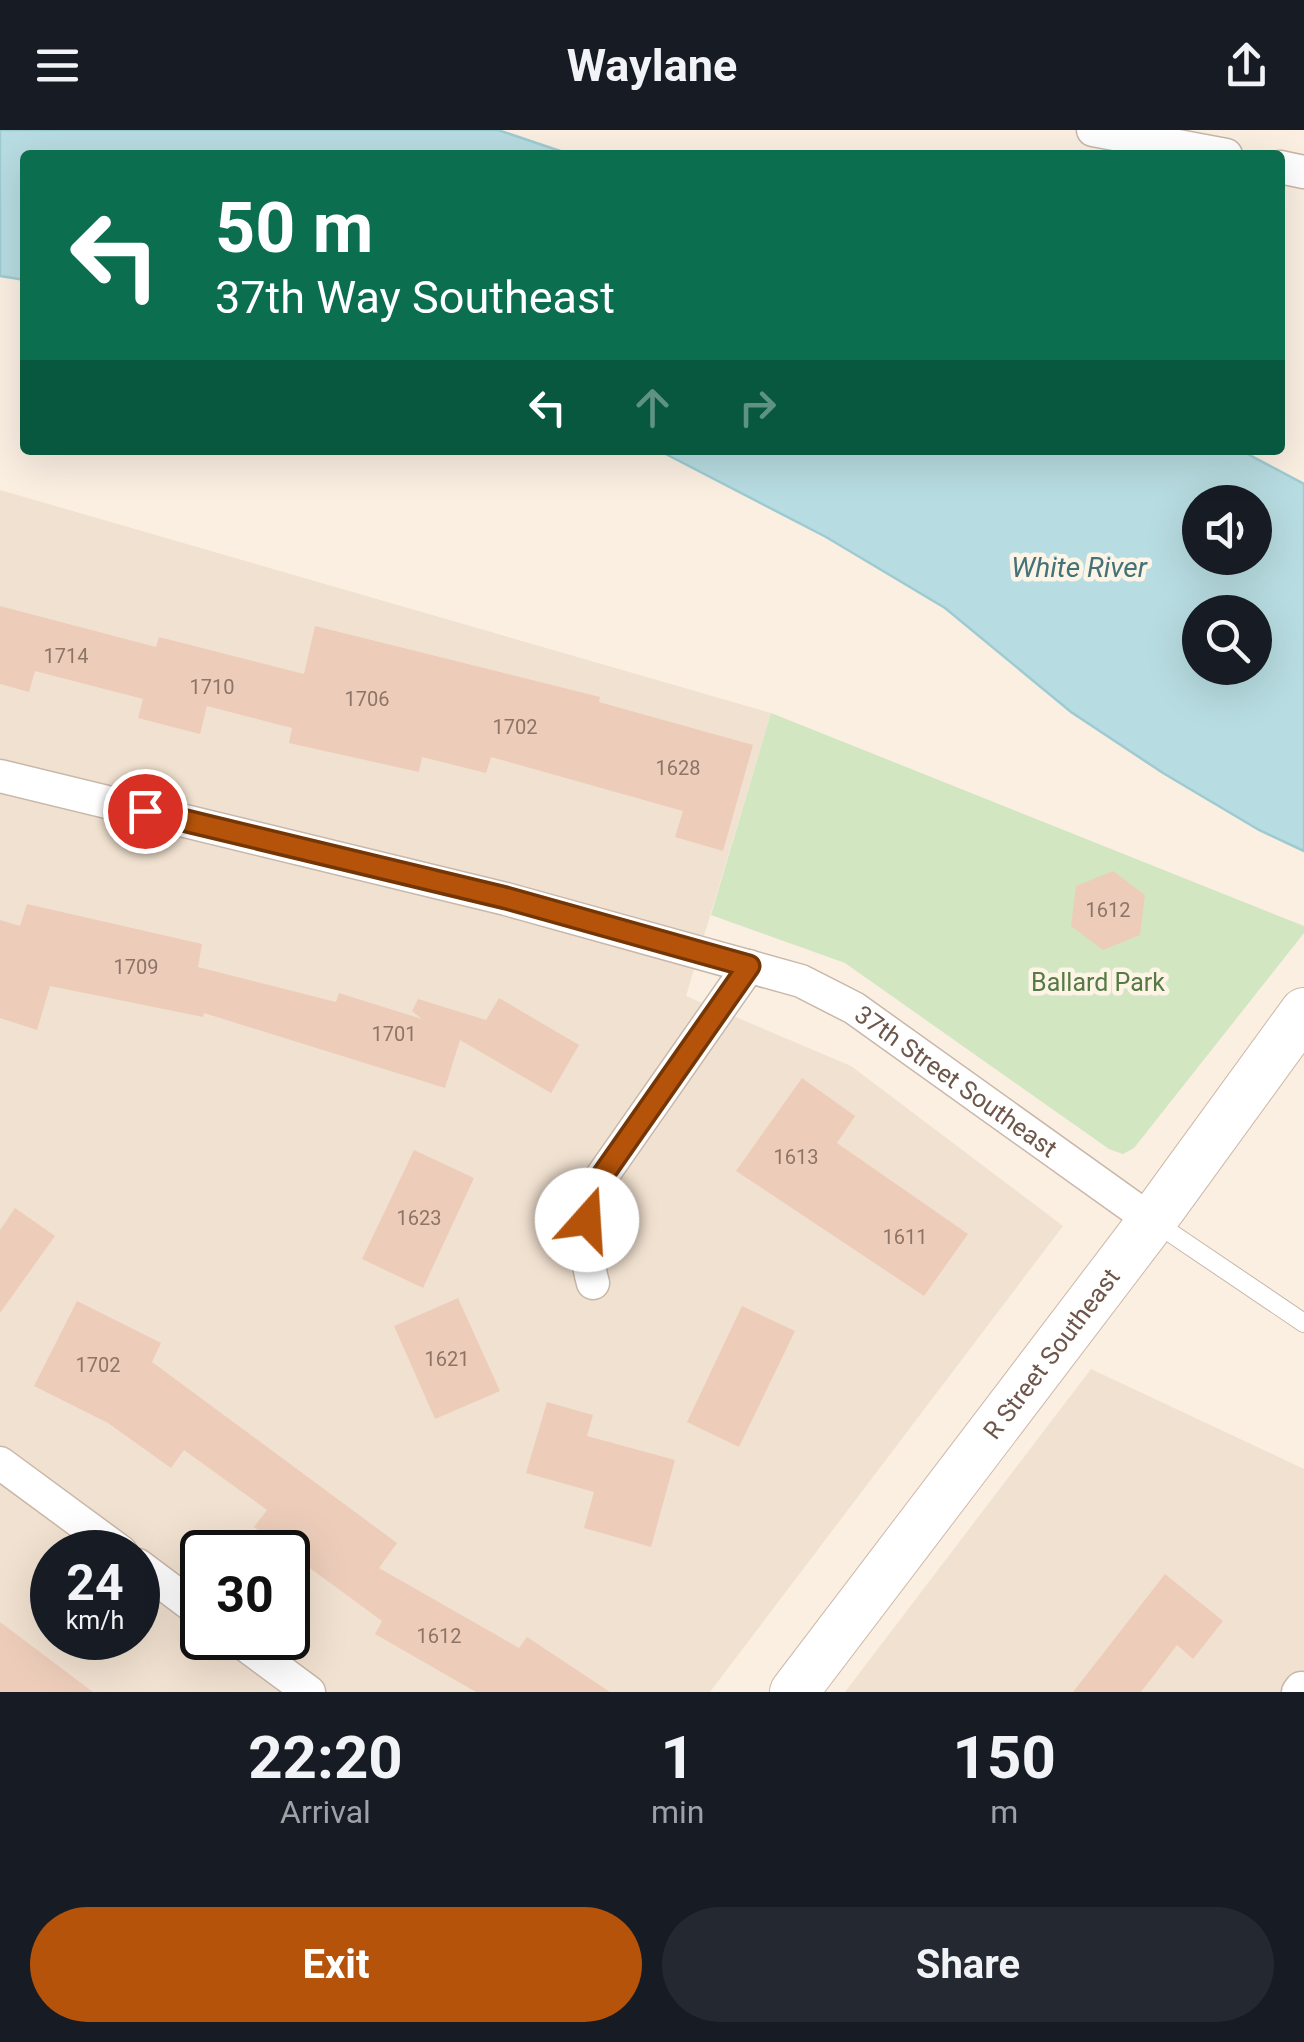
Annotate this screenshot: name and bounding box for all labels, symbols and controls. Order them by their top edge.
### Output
icon: menu [30,38,85,93]
icon: share [1219,38,1274,93]
text: Waylane [567,39,737,92]
text: 50 m [215,187,373,269]
icon: left [50,190,180,320]
text: 37th Way Southeast [215,271,615,324]
icon: left [520,380,575,435]
icon: ahead [625,380,680,435]
icon: right [730,380,785,435]
map controls [1182,485,1272,685]
button: sound [1182,485,1272,575]
water label: White River [1011,551,1148,584]
button: search [1182,595,1272,685]
house number: 1714 [44,644,88,668]
house number: 1710 [190,675,234,699]
house number: 1706 [345,687,389,711]
house number: 1702 [493,715,537,739]
house number: 1628 [656,756,700,780]
pin [103,769,188,854]
icon: arrive [118,784,173,839]
house number: 1612 [1086,898,1130,922]
house number: 1709 [114,955,158,979]
park label: Ballard Park [1031,968,1165,997]
street label: 37th Street Southeast [849,999,1062,1163]
house number: 1701 [372,1022,416,1046]
house number: 1613 [774,1145,818,1169]
position arrow [535,1168,639,1272]
house number: 1623 [397,1206,441,1230]
house number: 1611 [883,1225,927,1249]
street label: R Street Southeast [978,1263,1126,1445]
house number: 1621 [425,1347,469,1371]
house number: 1702 [76,1353,120,1377]
speed limit sign: 30 [180,1530,310,1660]
text: 24 [66,1554,124,1612]
text: km/h [66,1606,124,1635]
house number: 1612 [417,1624,461,1648]
text: 22:20 [248,1722,403,1793]
text: 1 [660,1722,695,1793]
text: 150 [953,1722,1056,1793]
text: Arrival [280,1793,371,1831]
text: min [651,1793,704,1831]
text: m [990,1793,1018,1831]
button: Exit [30,1907,642,2022]
button: Share [662,1907,1274,2022]

